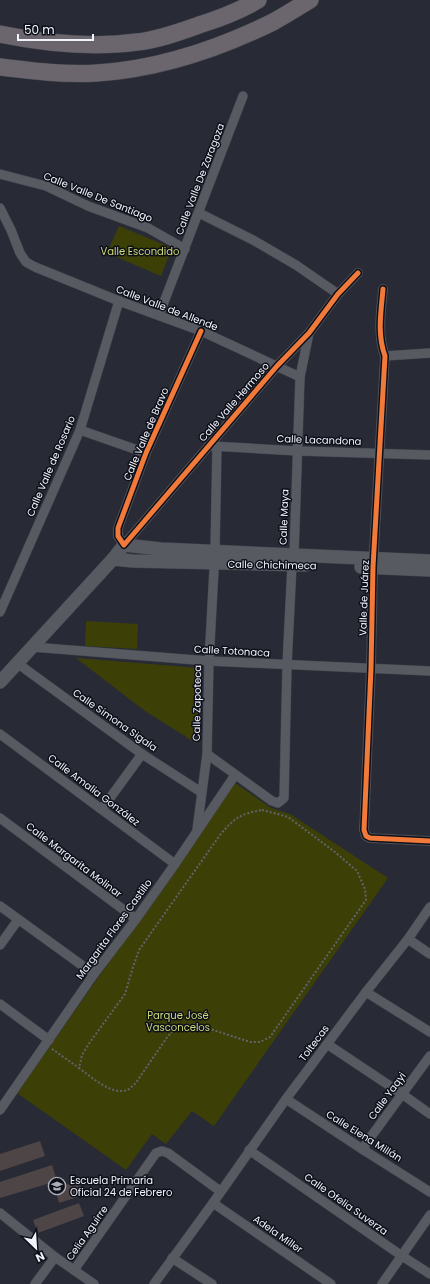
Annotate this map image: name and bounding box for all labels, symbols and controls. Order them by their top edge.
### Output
scale bar [18,16,93,42]
text: 50 m [24,21,55,38]
street label: Calle Valle De Zaragoza [172,121,228,237]
street label: Calle Valle De Santiago [41,168,155,226]
park label: Valle Escondido [101,244,179,259]
street label: Calle Valle de Allende [114,282,220,334]
street label: Calle Valle Hermoso [195,359,273,445]
street label: Calle Valle de Bravo [120,385,172,483]
street label: Calle Valle de Rosario [23,413,79,519]
street label: Calle Lacandona [276,431,362,449]
street label: Calle Maya [276,489,292,545]
street label: Calle Chichimeca [227,557,317,573]
street label: Valle de Juárez [355,559,373,636]
street label: Calle Totonaca [194,642,270,660]
street label: Calle Zapoteca [189,665,205,741]
street label: Calle Simona Sigala [70,685,160,755]
street label: Calle Amalia González [45,750,143,830]
street label: Calle Margarita Molinar [23,819,125,901]
street label: Margarita Flores Castillo [72,876,156,982]
park label: Parque José Vasconcelos [146,1008,210,1035]
street label: Toltecas [295,1022,333,1064]
street label: Calle Yaqyi [365,1069,409,1123]
street label: Calle Elena Millán [323,1107,405,1165]
street label: Calle Ofelia Suverza [301,1169,391,1239]
place label: Escuela Primaría Oficial 24 de Febrero [70,1173,172,1200]
school or university icon: Escuela Primaría Oficial 24 de Febrero [47,1176,67,1196]
street label: Celia Aguirre [62,1202,112,1264]
street label: Adela Miller [250,1211,306,1257]
north arrow [16,1228,56,1268]
text: N [33,1248,47,1266]

